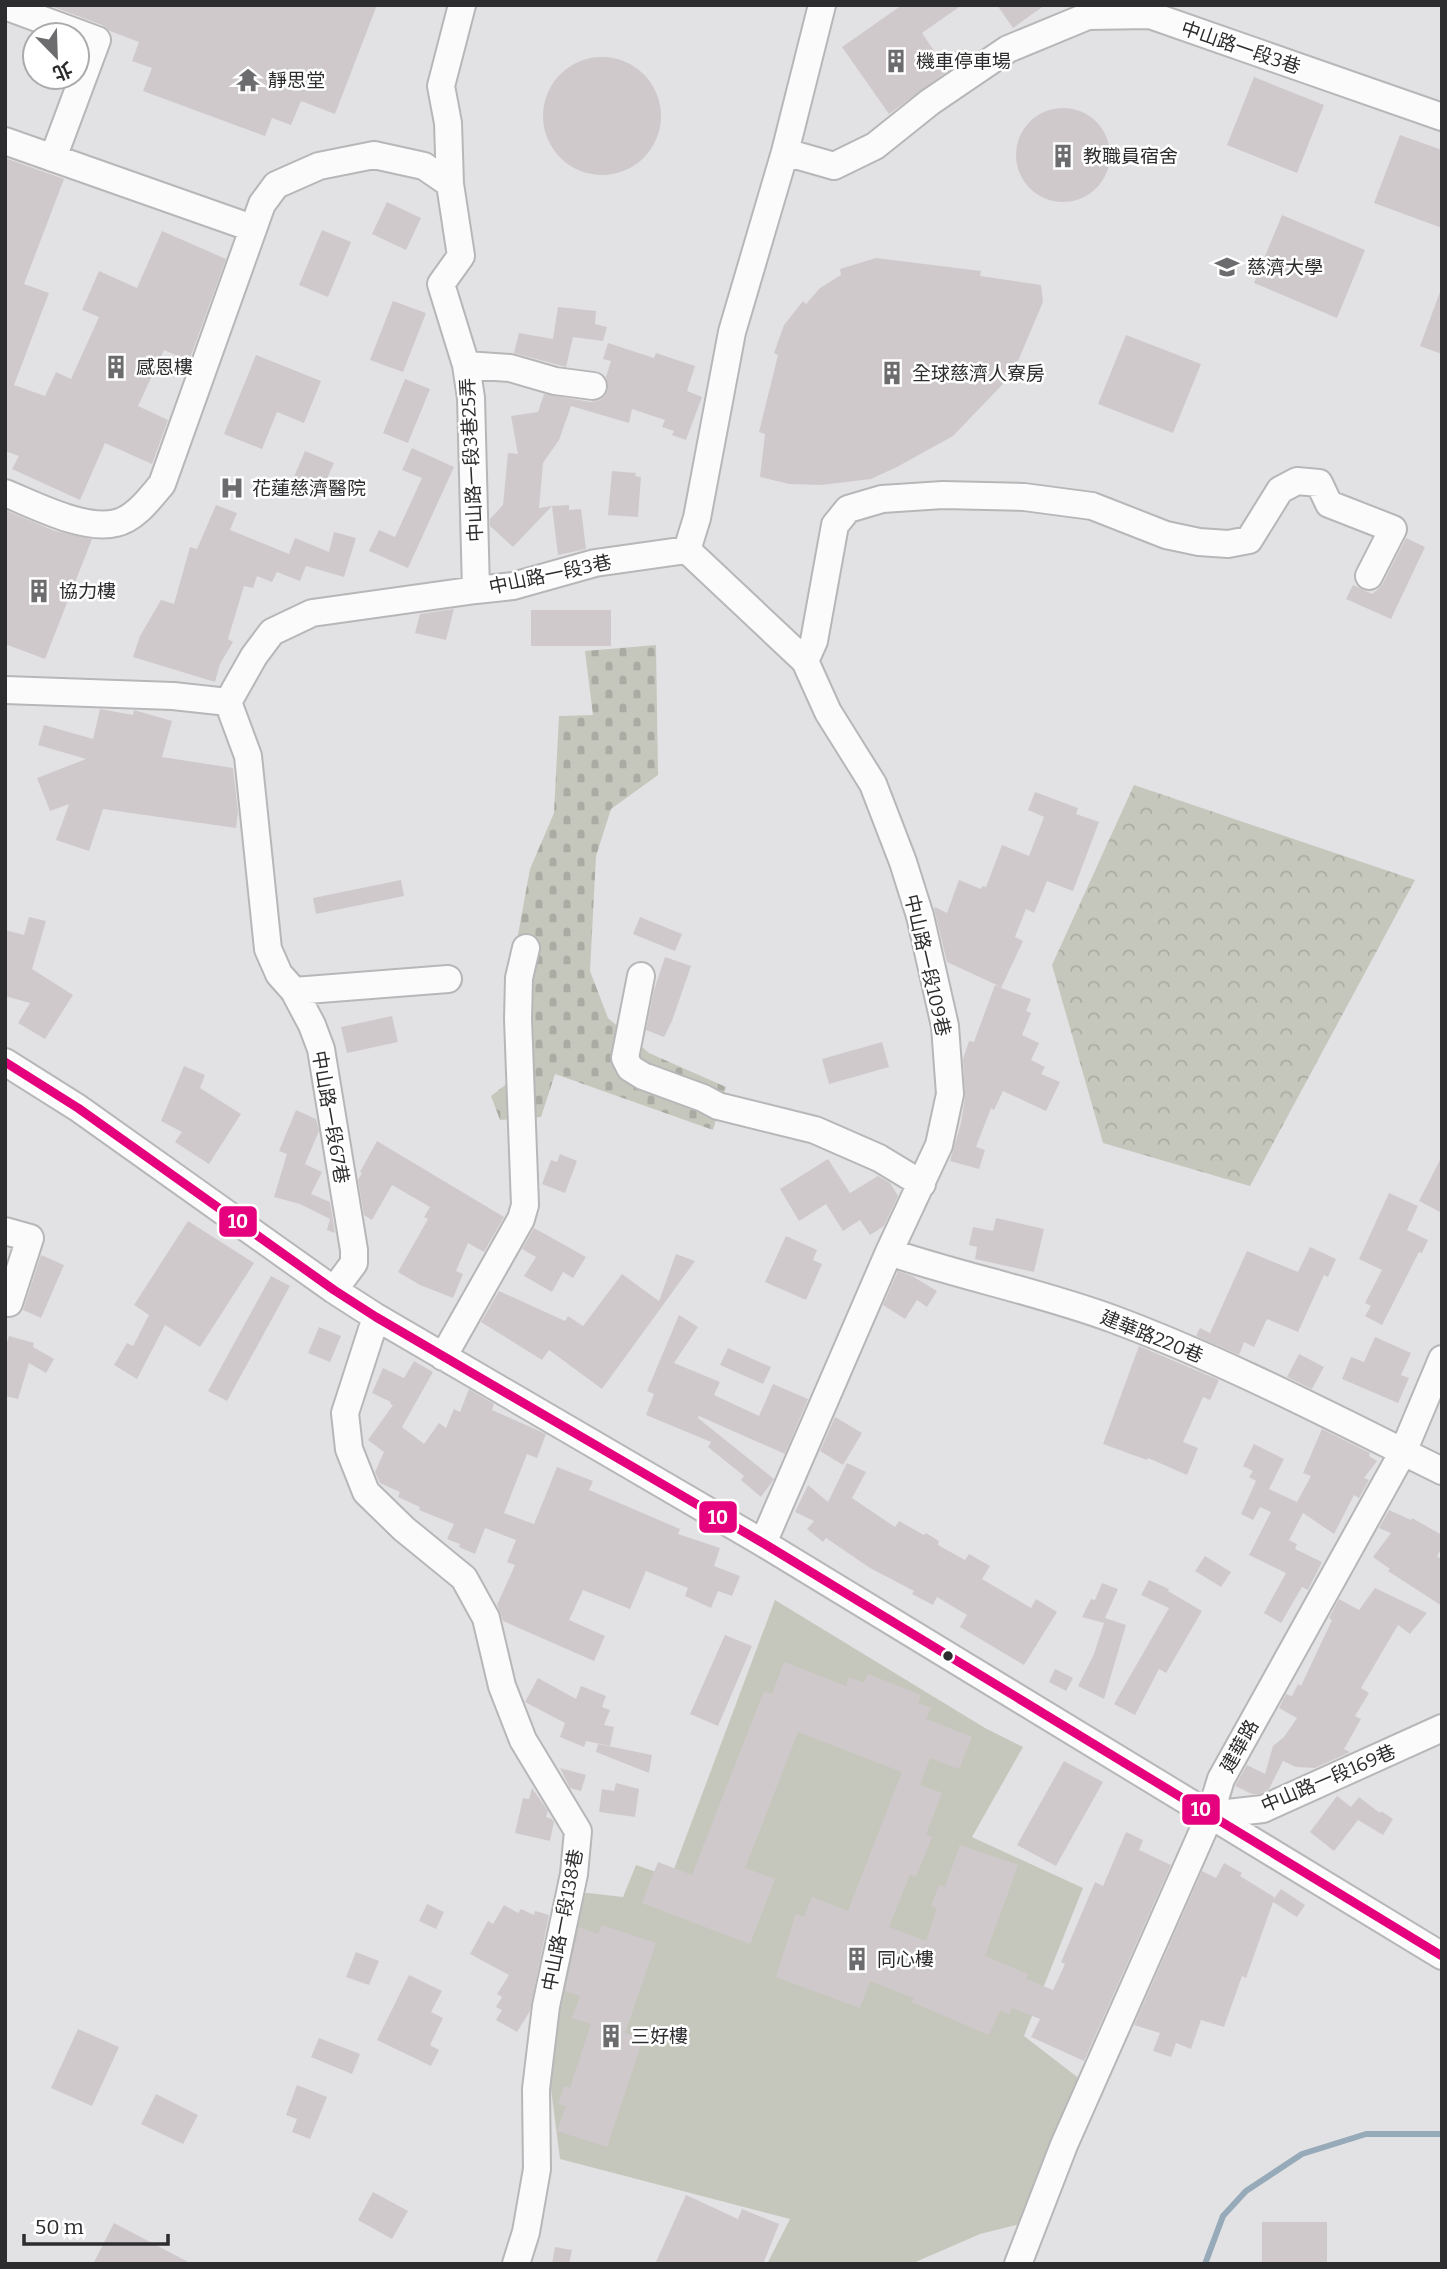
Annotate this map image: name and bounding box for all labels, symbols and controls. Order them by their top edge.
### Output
street label: 中山路一段3巷 [1178,16,1304,79]
north arrow [21,21,91,91]
building icon: 機車停車場 [882,47,910,75]
place label: 機車停車場 [916,50,1011,73]
text: 北 [49,57,76,85]
temple icon: 靜思堂 [234,66,262,94]
place label: 靜思堂 [268,69,325,92]
building icon: 教職員宿舍 [1049,142,1077,170]
place label: 教職員宿舍 [1083,145,1178,168]
school or university icon: 慈濟大學 [1213,253,1241,281]
place label: 慈濟大學 [1247,256,1323,279]
building icon: 感恩樓 [102,353,130,381]
place label: 感恩樓 [136,356,193,379]
building icon: 全球慈濟人寮房 [878,359,906,387]
place label: 全球慈濟人寮房 [912,362,1045,385]
street label: 中山路一段3巷25弄 [456,377,487,543]
hospital icon: 花蓮慈濟醫院 [218,474,246,502]
place label: 花蓮慈濟醫院 [252,477,366,500]
street label: 中山路一段3巷 [487,550,614,599]
building icon: 協力樓 [25,577,53,605]
place label: 協力樓 [59,580,116,603]
street label: 中山路一段109巷 [900,892,955,1038]
street label: 中山路一段67巷 [308,1049,354,1185]
line badge: 10 [218,1205,258,1238]
text: 10 [228,1210,248,1233]
street label: 建華路220巷 [1097,1305,1207,1368]
line badge: 10 [698,1500,738,1534]
text: 10 [708,1506,728,1529]
unlabelled marker [941,1649,955,1663]
street label: 建華路 [1216,1716,1263,1777]
street label: 中山路一段169巷 [1257,1740,1399,1817]
line badge: 10 [1181,1793,1221,1826]
text: 10 [1191,1798,1211,1821]
street label: 中山路一段138巷 [537,1847,588,1993]
building icon: 同心樓 [843,1945,871,1973]
place label: 同心樓 [877,1948,934,1971]
building icon: 三好樓 [597,2022,625,2050]
place label: 三好樓 [631,2025,688,2048]
scale bar [24,2202,168,2246]
text: 50 m [35,2214,84,2240]

